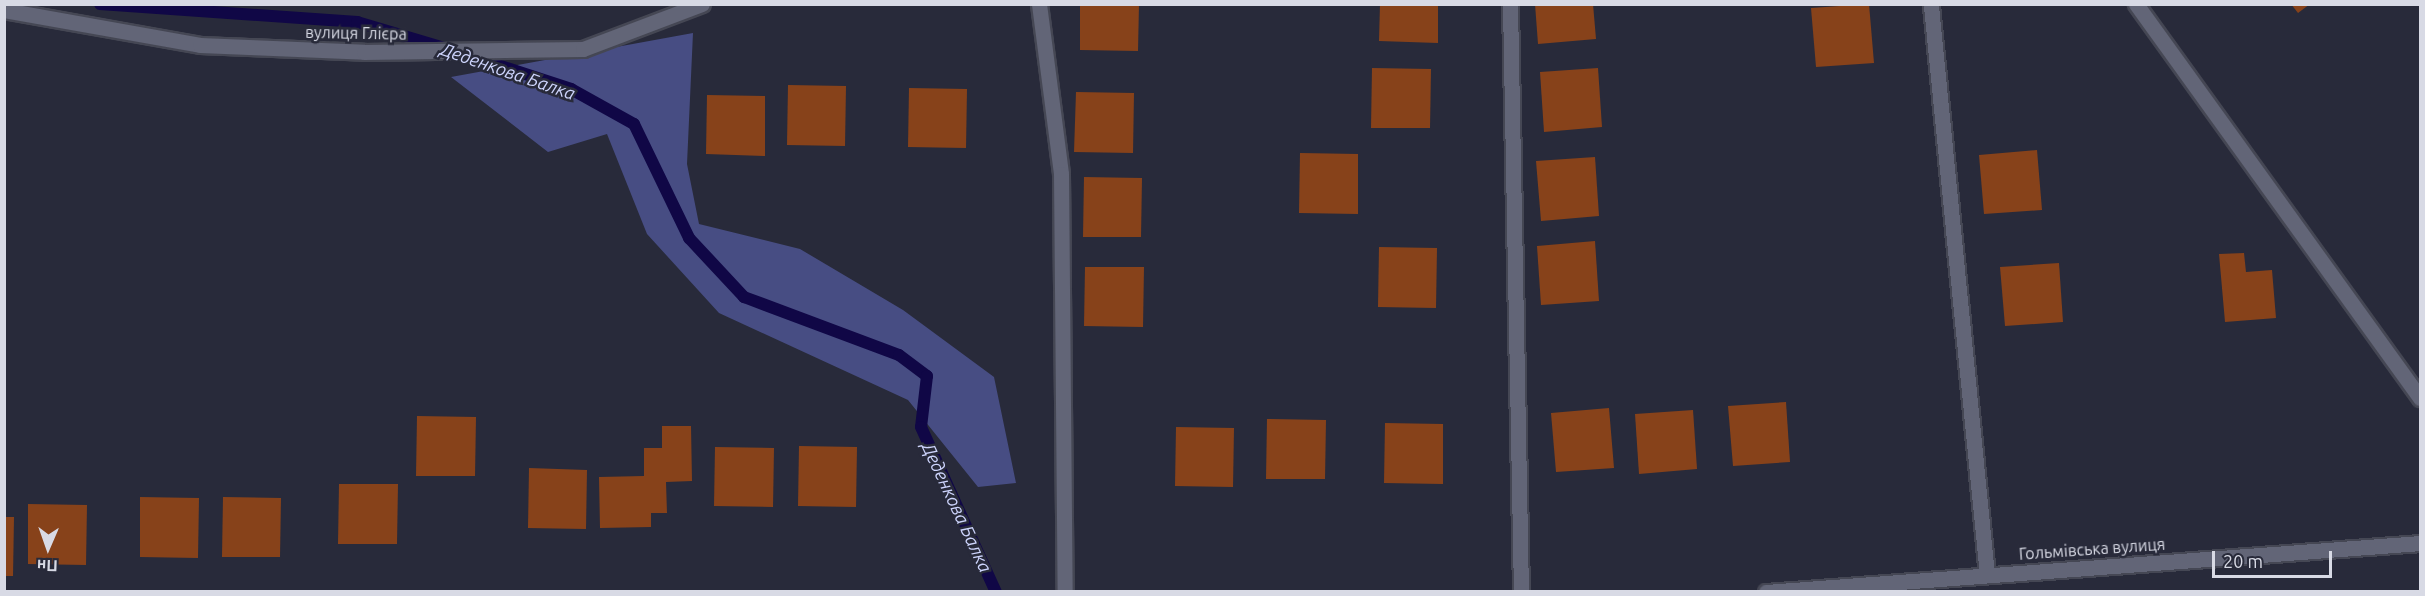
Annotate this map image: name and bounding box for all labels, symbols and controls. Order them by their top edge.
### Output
street label: вулиця Глієра [305,23,407,43]
water label: Деденкова Балка [438,38,578,104]
water label: Деденкова Балка [917,439,997,575]
north arrow [18,518,78,578]
street label: Гольмівська вулиця [2018,534,2166,564]
scale bar [2215,539,2335,577]
text: 20 m [2223,551,2263,571]
text: Пн [37,557,58,575]

